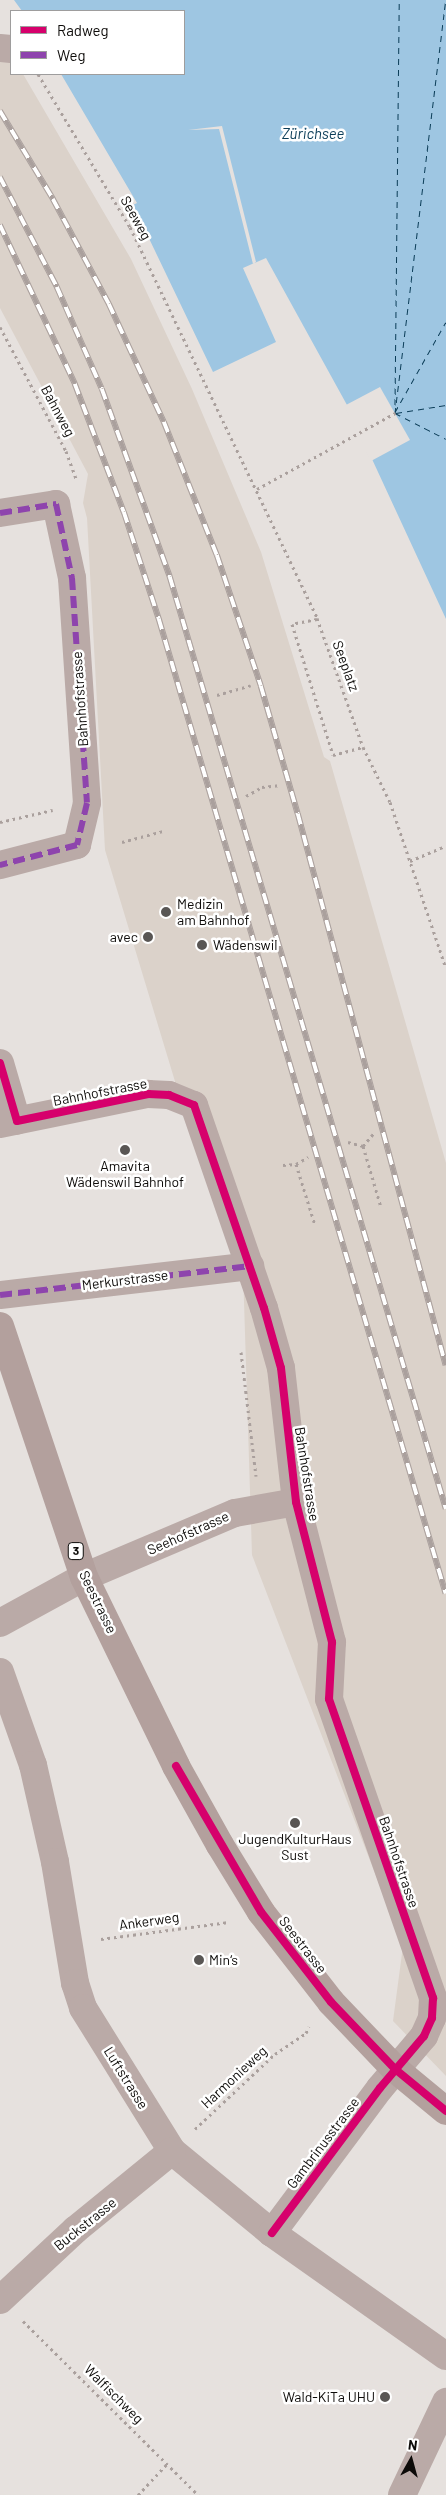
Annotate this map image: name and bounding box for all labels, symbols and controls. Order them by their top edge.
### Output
legend [10,10,185,75]
text: Radweg [57,21,109,39]
text: Weg [57,46,85,64]
water label: Zürichsee [282,125,344,143]
street label: Seeweg [117,193,155,243]
street label: Bahnweg [38,383,78,439]
street label: Seeplatz [329,638,363,694]
street label: Bahnhofstrasse [68,651,92,747]
place label: Medizin am Bahnhof [177,896,249,929]
marker: Medizin am Bahnhof [159,905,173,919]
place label: avec [110,929,138,945]
marker: avec [142,931,154,943]
place label: Wädenswil [213,937,277,953]
marker: Wädenswil [195,938,209,952]
street label: Bahnhofstrasse [52,1075,148,1109]
marker: Amavita Wädenswil Bahnhof [119,1144,131,1156]
place label: Amavita Wädenswil Bahnhof [66,1158,184,1190]
street label: Merkurstrasse [81,1266,169,1294]
street label: Bahnhofstrasse [291,1426,323,1522]
street label: Seehofstrasse [145,1508,231,1558]
road number: 3 [67,1542,85,1560]
street label: Seestrasse [76,1568,120,1636]
street label: Bahnhofstrasse [376,1814,422,1910]
marker: JugendKulturHaus Sust [289,1817,301,1829]
place label: JugendKulturHaus Sust [238,1831,352,1864]
street label: Ankerweg [118,1908,180,1934]
street label: Seestrasse [276,1913,330,1977]
place label: Min‘s [209,1952,238,1968]
marker: Min‘s [193,1954,205,1966]
street label: Harmonieweg [198,2042,270,2112]
street label: Luftstrasse [100,2044,152,2112]
street label: Gambrinusstrasse [283,2094,363,2192]
street label: Buckstrasse [51,2194,119,2254]
street label: Walfischweg [81,2361,147,2427]
place label: Wald-KiTa UHU [283,2389,375,2405]
marker: Wald-KiTa UHU [379,2391,391,2403]
north arrow [386,2435,436,2485]
text: N [407,2436,419,2454]

